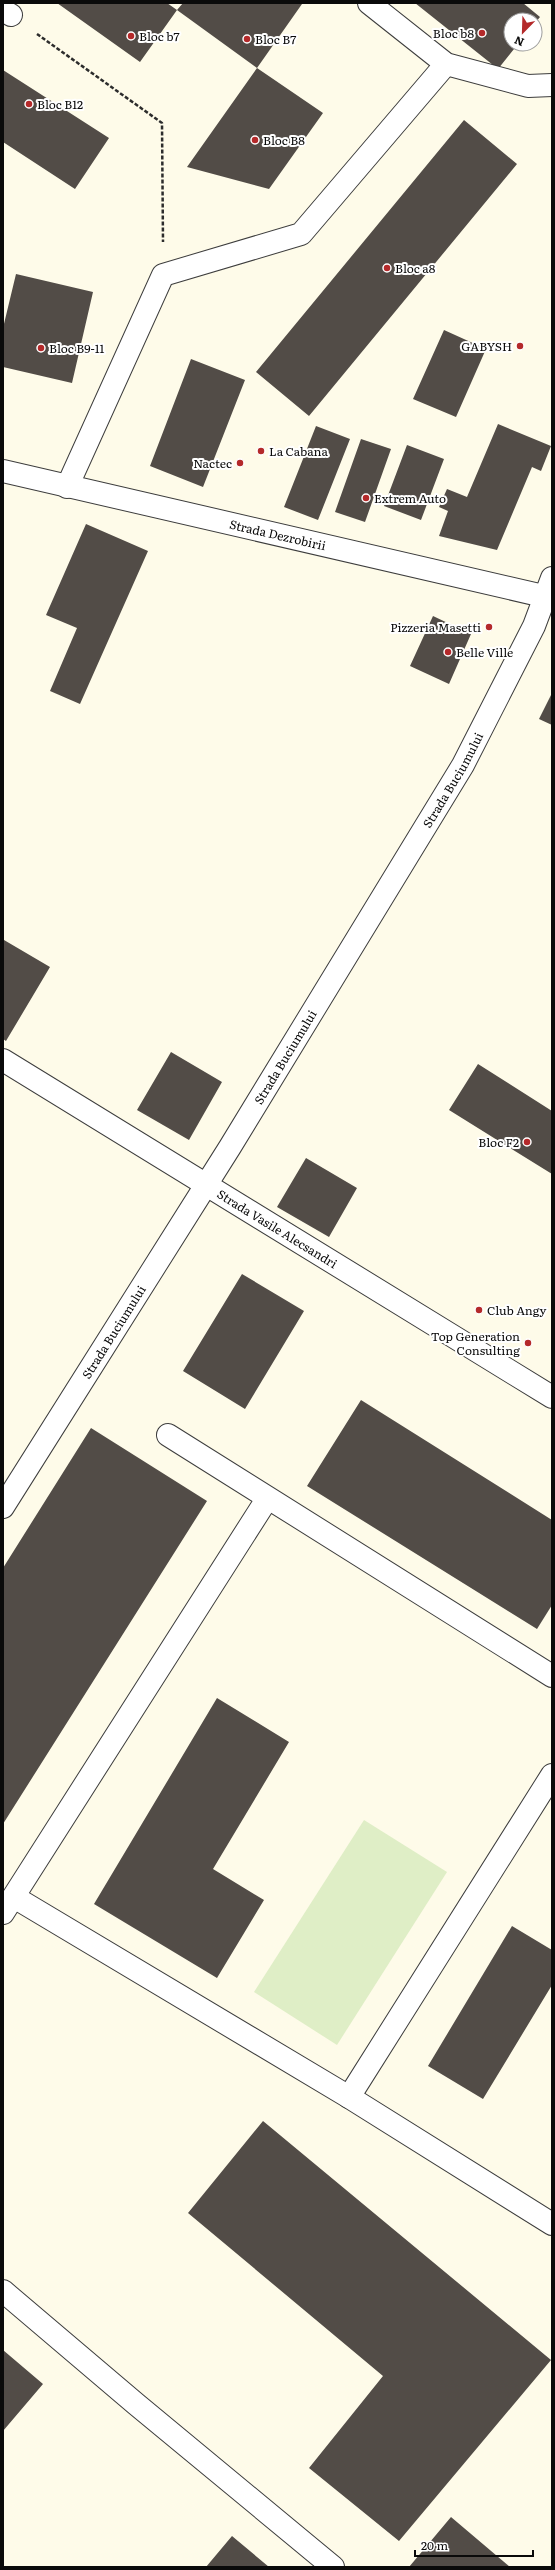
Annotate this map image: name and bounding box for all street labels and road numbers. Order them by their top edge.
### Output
street label: Strada Dezrobirii [228,515,328,554]
street label: Strada Buciumului [418,729,487,831]
street label: Strada Buciumului [249,1006,321,1108]
street label: Strada Vasile Alecsandri [214,1185,341,1272]
street label: Strada Buciumului [77,1282,150,1382]

